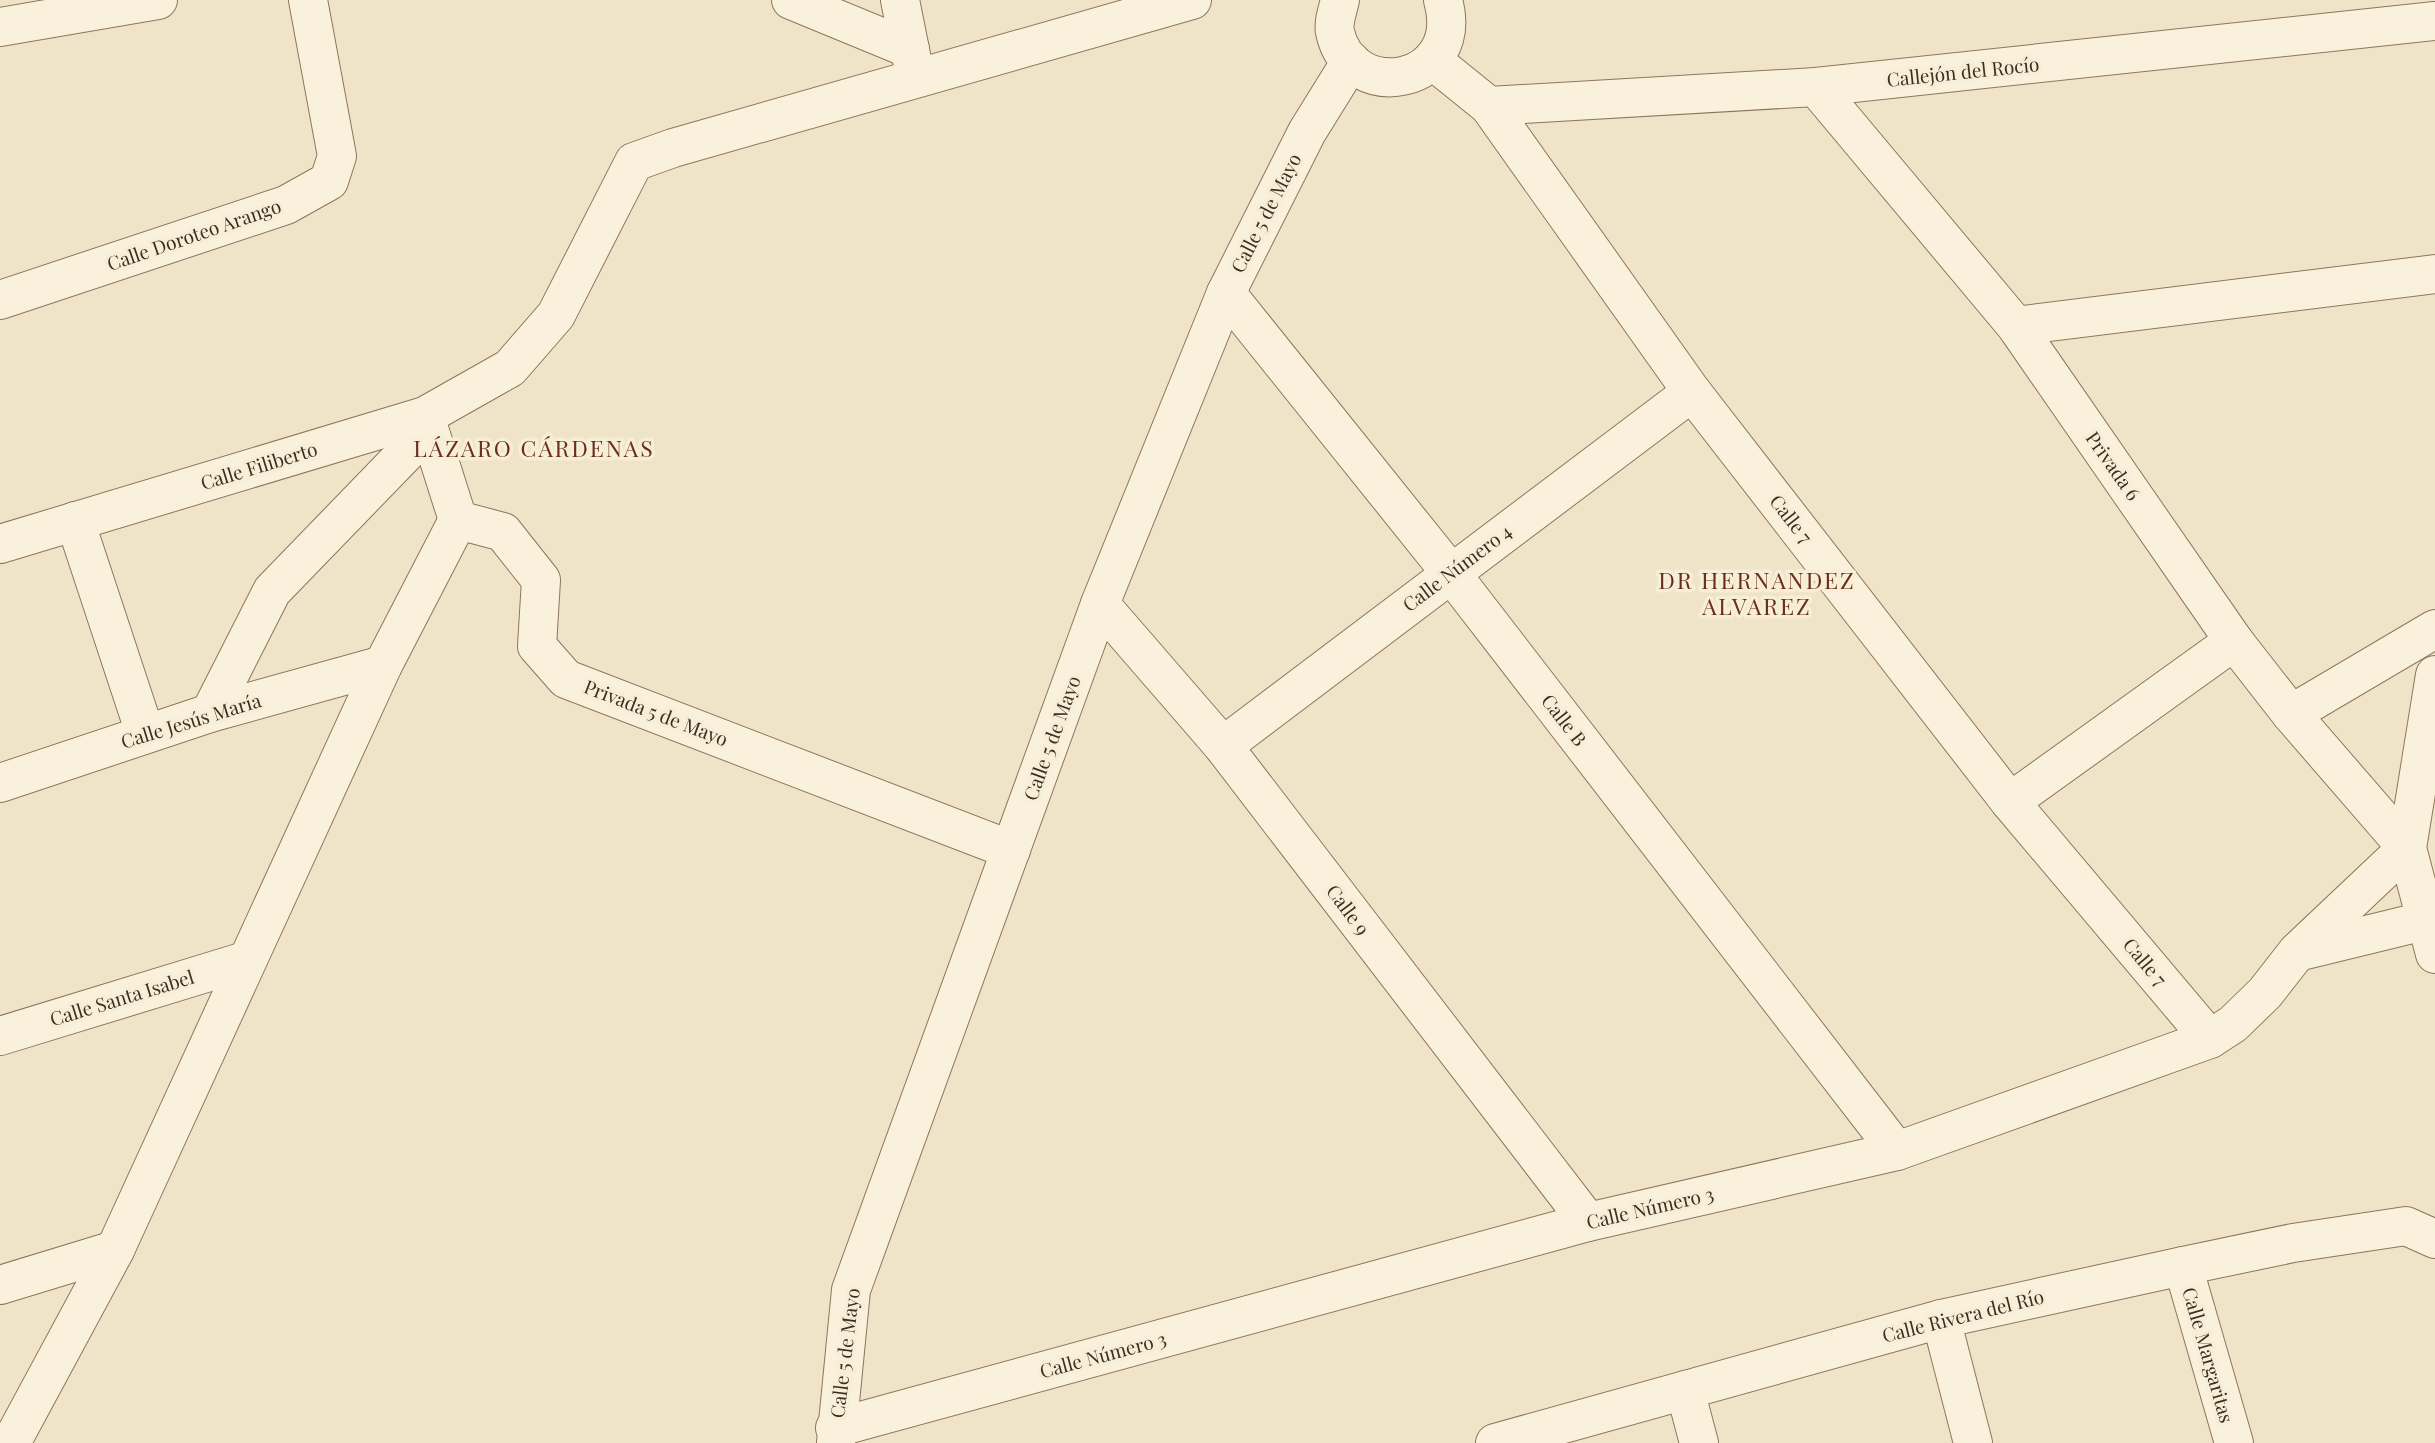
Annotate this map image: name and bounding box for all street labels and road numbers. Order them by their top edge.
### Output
street label: Callejón del Rocío [1885,50,2040,92]
street label: Calle 5 de Mayo [1224,148,1306,277]
street label: Calle Doroteo Arango [103,192,284,276]
street label: Privada 6 [2081,426,2147,505]
street label: Calle Filiberto [197,435,320,495]
street label: Calle 7 [1765,489,1819,548]
street label: Calle Número 4 [1397,518,1516,617]
street label: Calle 5 de Mayo [1016,672,1086,804]
street label: Privada 5 de Mayo [581,673,732,751]
street label: Calle Jesús María [117,686,264,754]
street label: Calle B [1536,688,1593,751]
street label: Calle 9 [1321,879,1376,940]
street label: Calle 7 [2118,932,2174,991]
street label: Calle Santa Isabel [46,963,197,1031]
street label: Calle Número 3 [1584,1180,1716,1234]
street label: Calle Rivera del Río [1879,1282,2046,1348]
street label: Calle Margaritas [2177,1284,2241,1426]
street label: Calle 5 de Mayo [823,1286,865,1419]
street label: Calle Número 3 [1037,1325,1169,1383]

